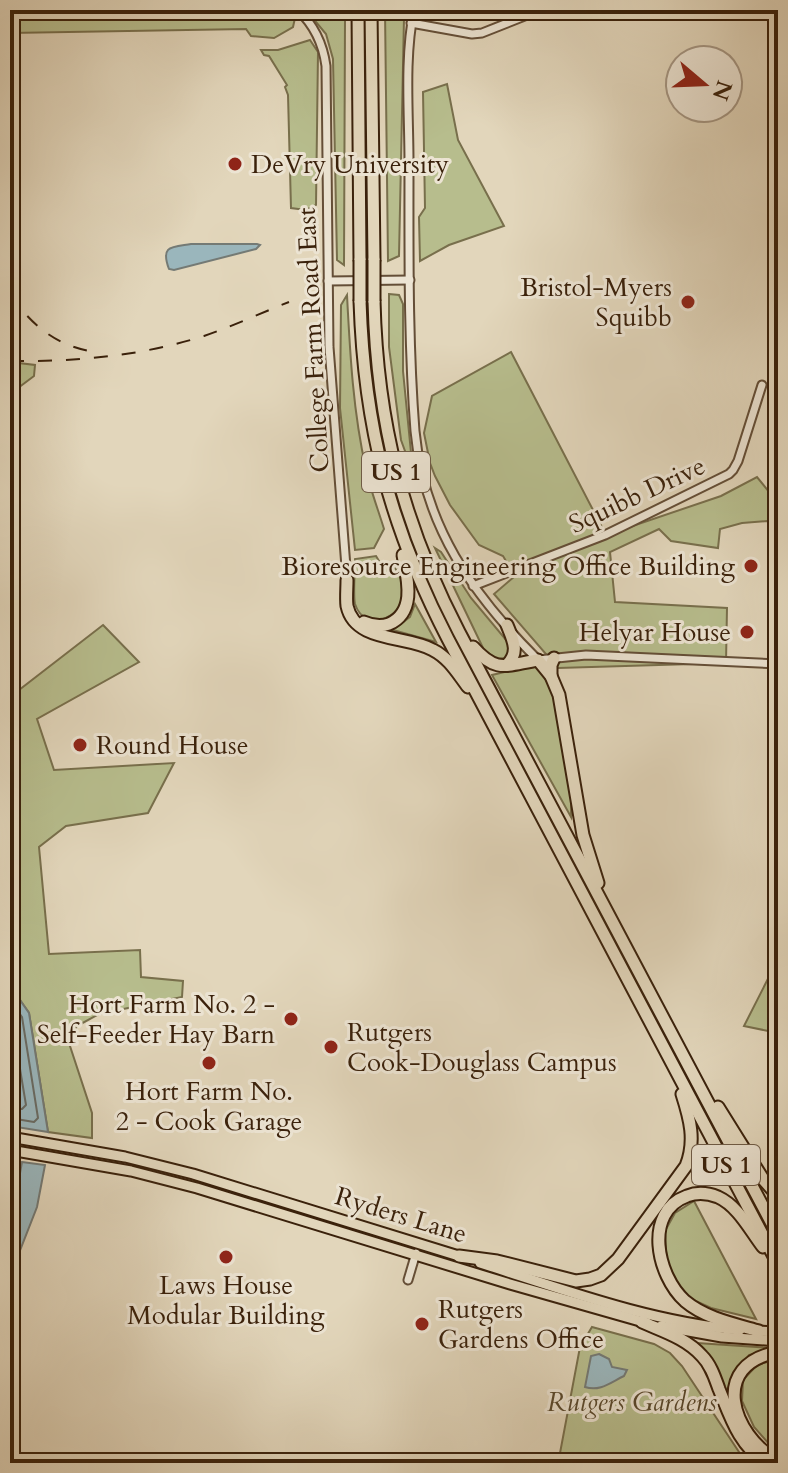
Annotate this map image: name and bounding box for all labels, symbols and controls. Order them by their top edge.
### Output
north arrow [664,44,744,124]
text: N [705,76,739,104]
place label: DeVry University [251,147,449,182]
marker: DeVry University [226,155,244,173]
street label: College Farm Road East [289,207,337,473]
place label: Bristol-Myers Squibb [520,270,672,335]
marker: Bristol-Myers Squibb [679,293,697,311]
street label: Squibb Drive [563,448,711,542]
road number: US 1 [362,452,430,492]
place label: Bioresource Engineering Office Building [281,549,735,584]
marker: Bioresource Engineering Office Building [742,557,760,575]
place label: Helyar House [579,615,731,650]
marker: Helyar House [738,623,756,641]
place label: Round House [96,728,249,763]
marker: Round House [71,736,89,754]
place label: Hort Farm No. 2 - Self-Feeder Hay Barn [37,987,275,1052]
marker: Hort Farm No. 2 - Self-Feeder Hay Barn [282,1010,300,1028]
place label: Rutgers Cook-Douglass Campus [347,1015,617,1080]
marker: Rutgers Cook-Douglass Campus [322,1038,340,1056]
marker: Hort Farm No. 2 - Cook Garage [200,1054,218,1072]
place label: Hort Farm No. 2 - Cook Garage [116,1074,302,1139]
road number: US 1 [692,1145,760,1185]
street label: Ryders Lane [331,1178,471,1252]
marker: Laws House Modular Building [217,1248,235,1266]
place label: Laws House Modular Building [127,1268,325,1333]
place label: Rutgers Gardens Office [438,1292,604,1357]
marker: Rutgers Gardens Office [413,1315,431,1333]
park label: Rutgers Gardens [547,1385,717,1420]

